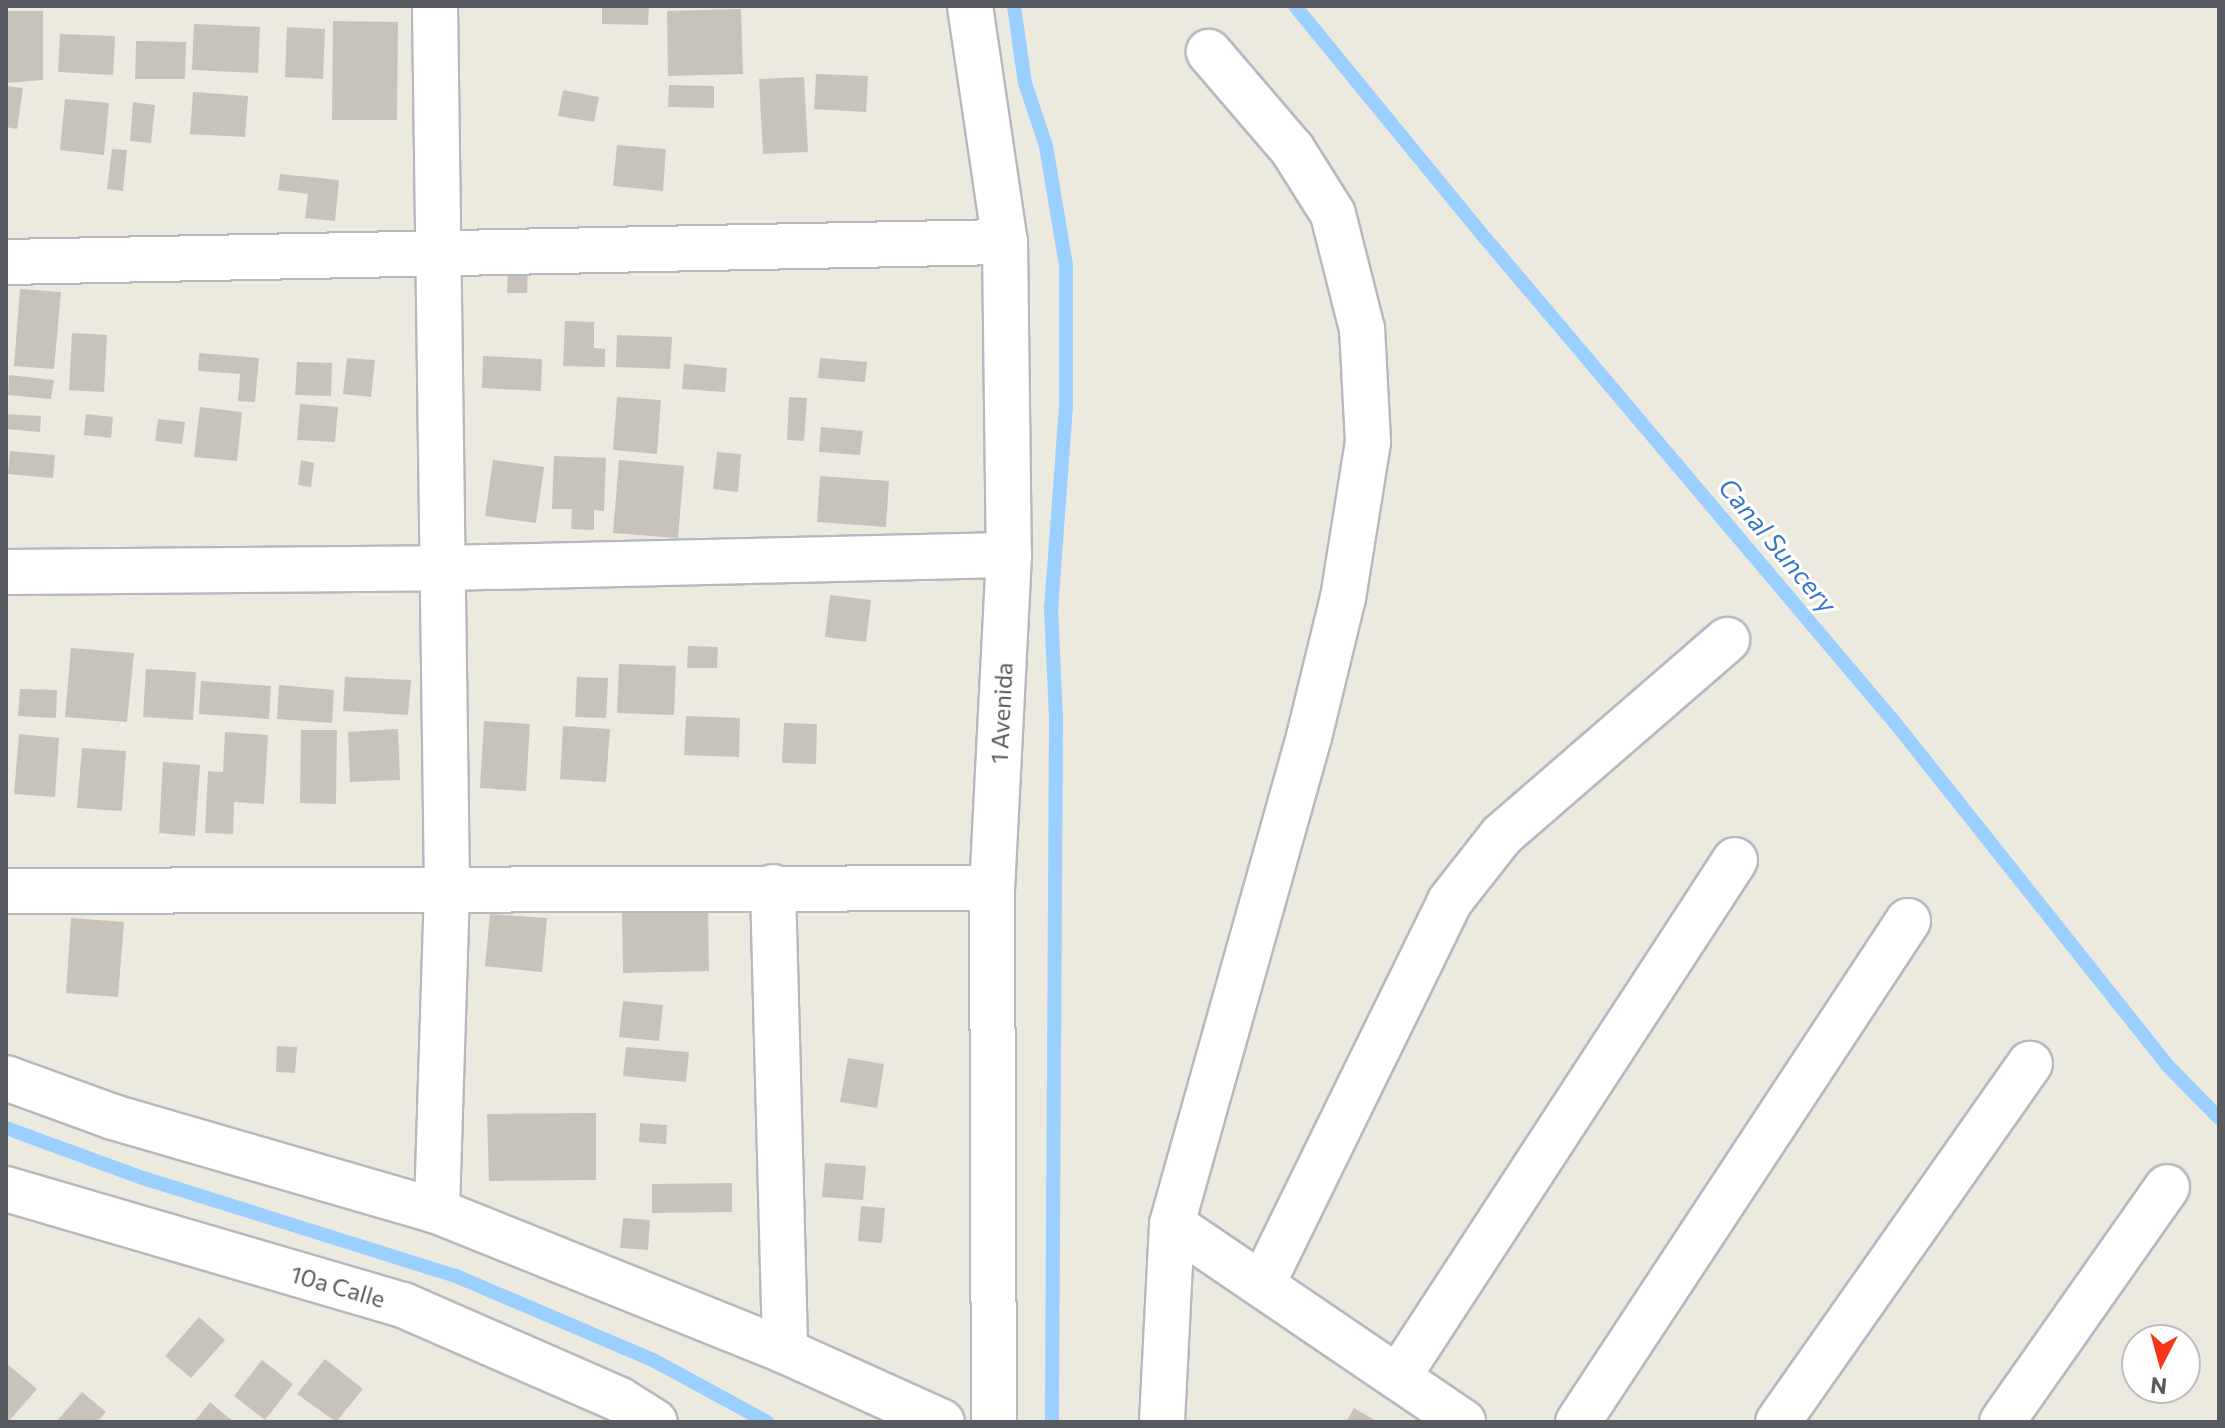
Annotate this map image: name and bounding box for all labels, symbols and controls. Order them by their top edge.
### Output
water label: Canal Suncery [1713,471,1843,619]
street label: 1 Avenida [984,662,1018,764]
street label: 10a Calle [287,1259,389,1313]
north arrow [2121,1324,2201,1404]
text: N [2149,1372,2168,1401]

